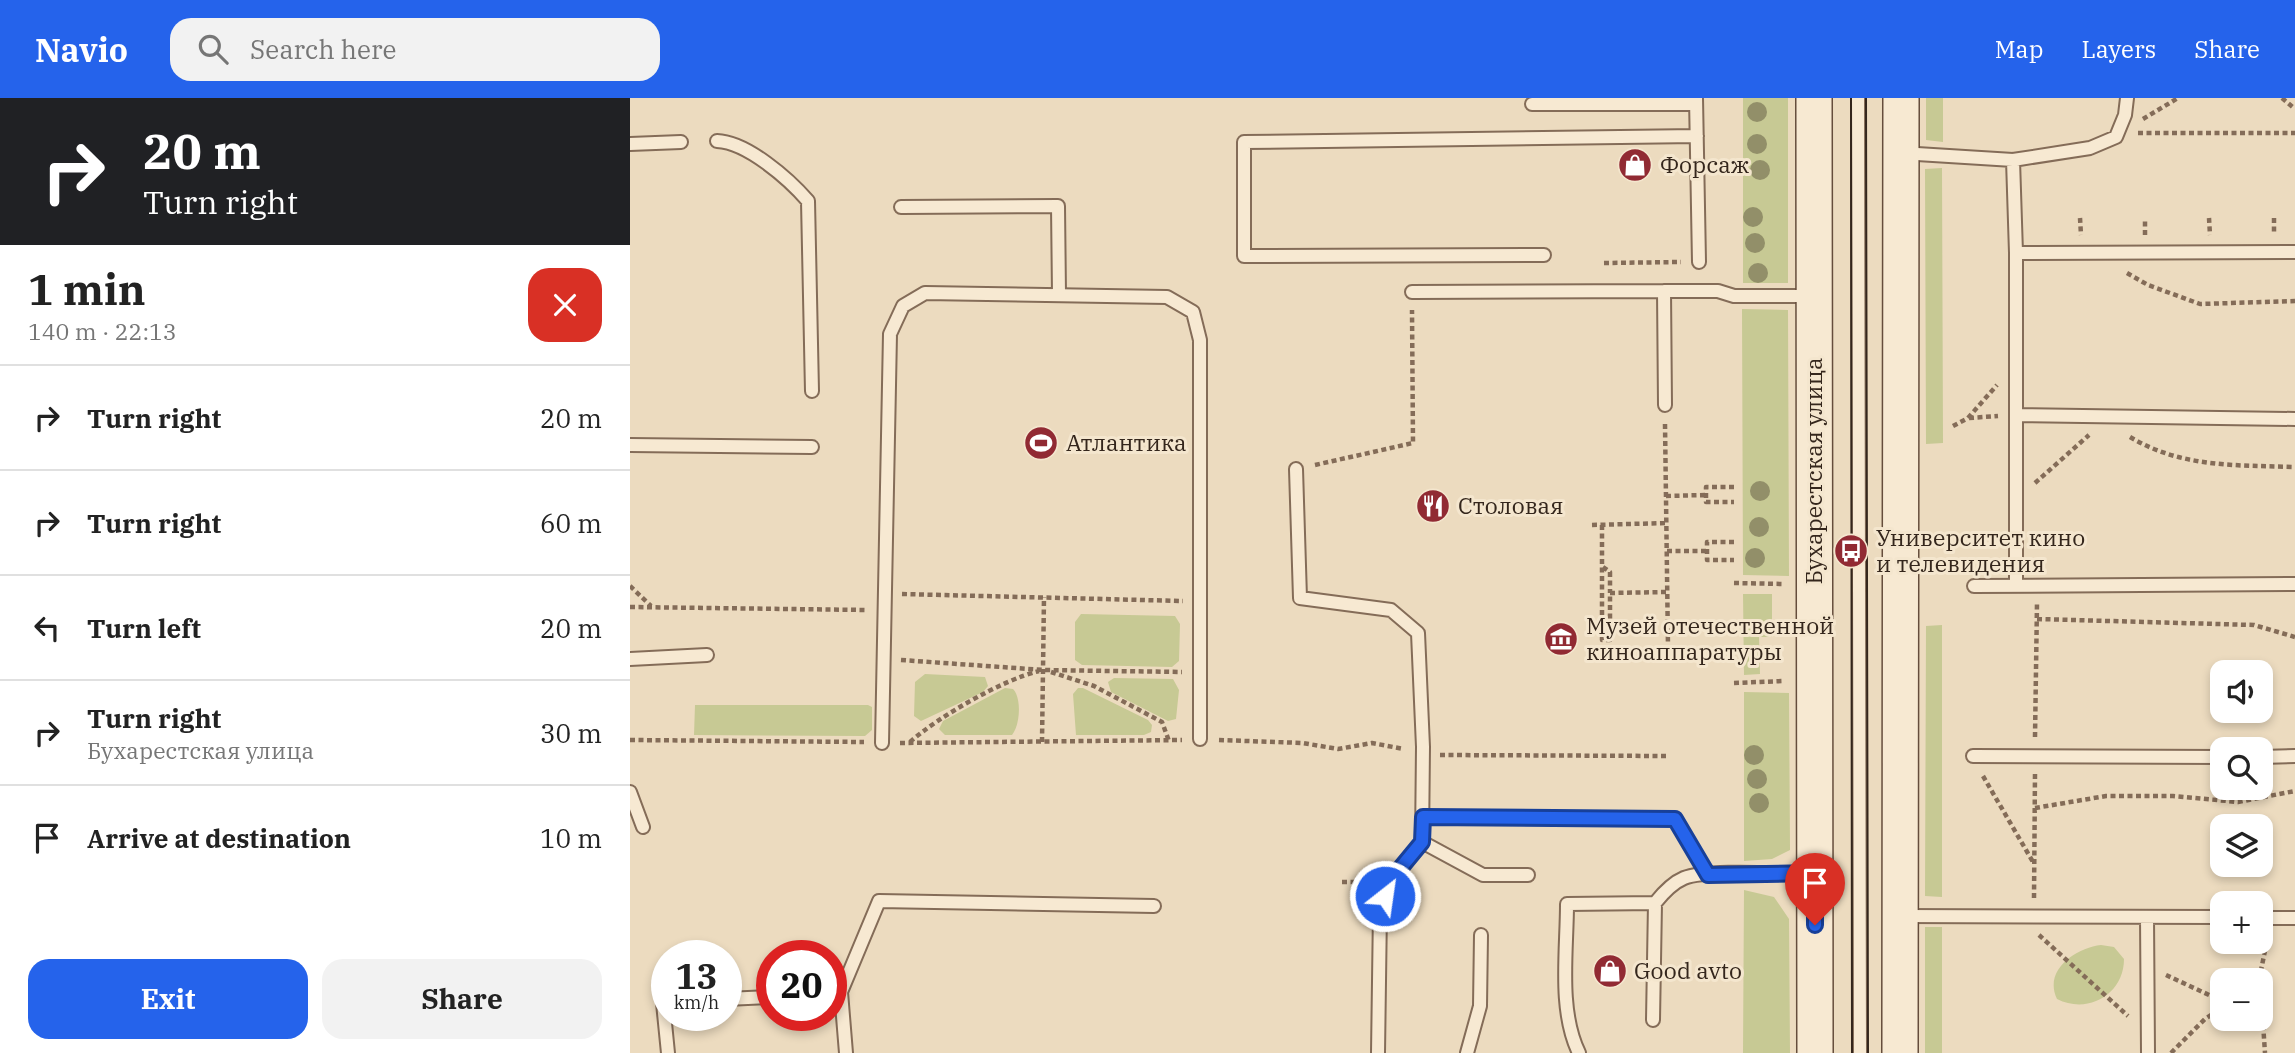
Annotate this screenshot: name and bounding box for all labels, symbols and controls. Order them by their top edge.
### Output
search box [170,18,660,81]
text: Navio [35,28,128,71]
icon: search [194,30,232,68]
text: Search here [250,32,396,66]
text: Map [1995,33,2043,65]
text: Layers [2081,33,2156,65]
text: Share [2194,33,2260,65]
text: 20 m [143,119,261,182]
icon: right [28,126,119,217]
shop icon: Форсаж [1616,146,1654,184]
place label: Форсаж [1660,149,1750,179]
text: Turn right [143,181,298,223]
text: 1 min [28,262,146,317]
button: close [528,268,602,342]
text: 140 m · 22:13 [28,316,177,346]
street label: Бухарестская улица [1798,358,1828,584]
icon: right [28,399,66,437]
text: Turn right [87,401,221,435]
text: 20 m [540,401,602,435]
sports icon: Атлантика [1022,424,1060,462]
place label: Атлантика [1066,427,1187,457]
restaurant icon: Столовая [1414,487,1452,525]
place label: Столовая [1458,490,1563,520]
icon: right [28,504,66,542]
text: Turn right [87,506,221,540]
text: 60 m [540,506,602,540]
place label: Университет кино и телевидения [1876,522,2085,578]
bus stop icon: Университет кино и телевидения [1832,532,1870,570]
icon: left [28,609,66,647]
place label: Музей отечественной киноаппаратуры [1586,610,1834,666]
text: Turn left [87,611,201,645]
text: 20 m [540,611,602,645]
museum icon: Музей отечественной киноаппаратуры [1542,620,1580,658]
map controls [2210,660,2273,1031]
button: sound [2210,660,2273,723]
text: Turn right [87,701,221,735]
icon: right [28,714,66,752]
text: 30 m [540,716,602,750]
text: Бухарестская улица [87,735,314,765]
button: search [2210,737,2273,800]
button: layers [2210,814,2273,877]
icon: arrive [28,819,66,857]
text: Arrive at destination [87,821,351,855]
text: 10 m [540,821,602,855]
pin [1785,853,1845,925]
position arrow [1348,859,1422,933]
icon: arrive [1796,864,1834,902]
button: + [2210,891,2273,954]
speed limit sign: 20 [756,940,847,1031]
shop icon: Good avto [1591,952,1629,990]
text: 13 [675,953,718,999]
place label: Good avto [1634,955,1742,985]
button: Exit [28,959,308,1039]
button: Share [322,959,602,1039]
button: − [2210,968,2273,1031]
text: km/h [674,991,719,1014]

